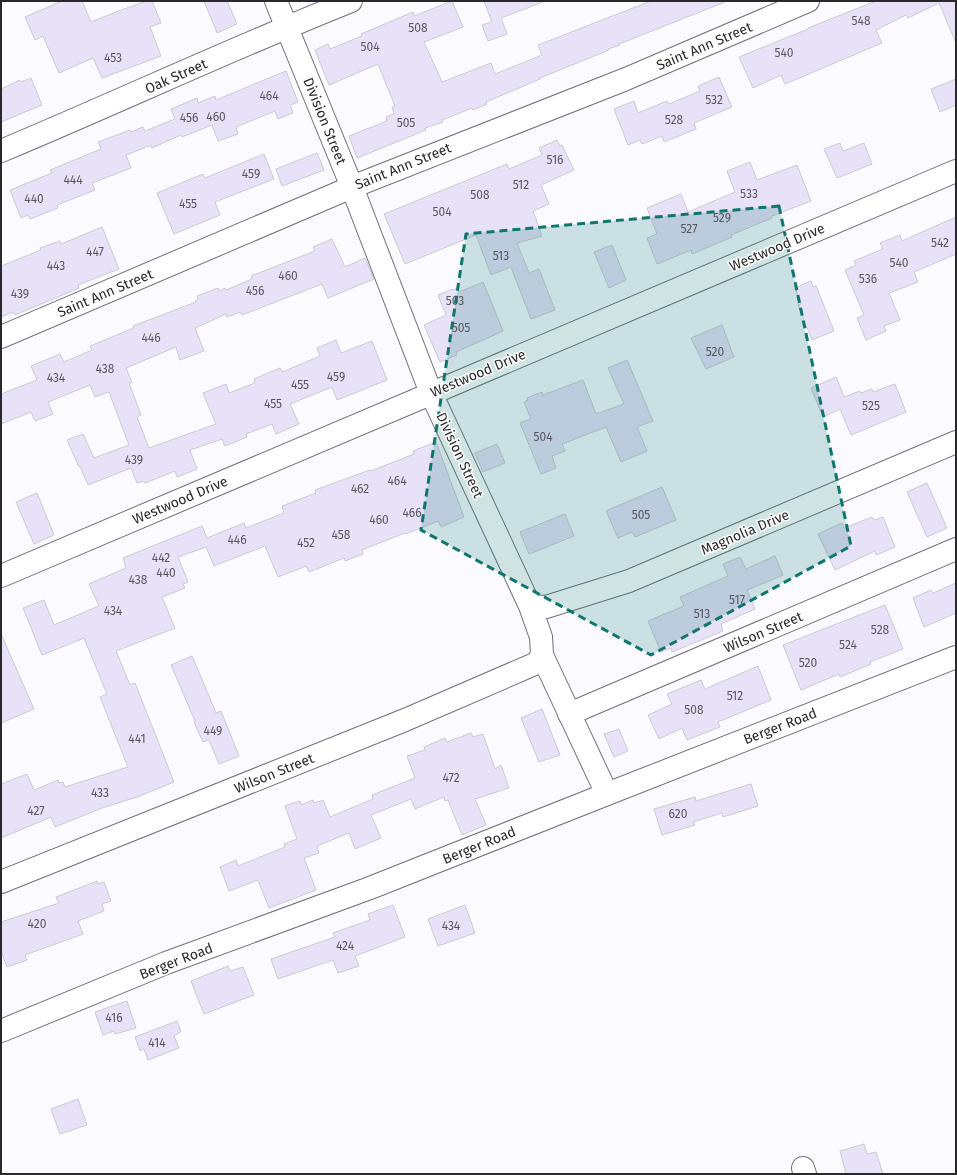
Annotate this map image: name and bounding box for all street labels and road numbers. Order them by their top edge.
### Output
street label: Saint Ann Street [654,18,755,74]
street label: Oak Street [143,55,211,98]
street label: Division Street [299,75,350,168]
street label: Saint Ann Street [353,139,455,194]
street label: Westwood Drive [727,220,827,275]
street label: Saint Ann Street [55,265,156,321]
street label: Westwood Drive [428,346,528,401]
street label: Division Street [432,410,487,502]
street label: Westwood Drive [130,473,230,528]
street label: Magnolia Drive [699,506,792,559]
street label: Wilson Street [721,608,806,657]
street label: Berger Road [741,705,819,748]
street label: Wilson Street [232,749,317,797]
street label: Berger Road [440,823,518,868]
street label: Berger Road [137,940,215,983]

